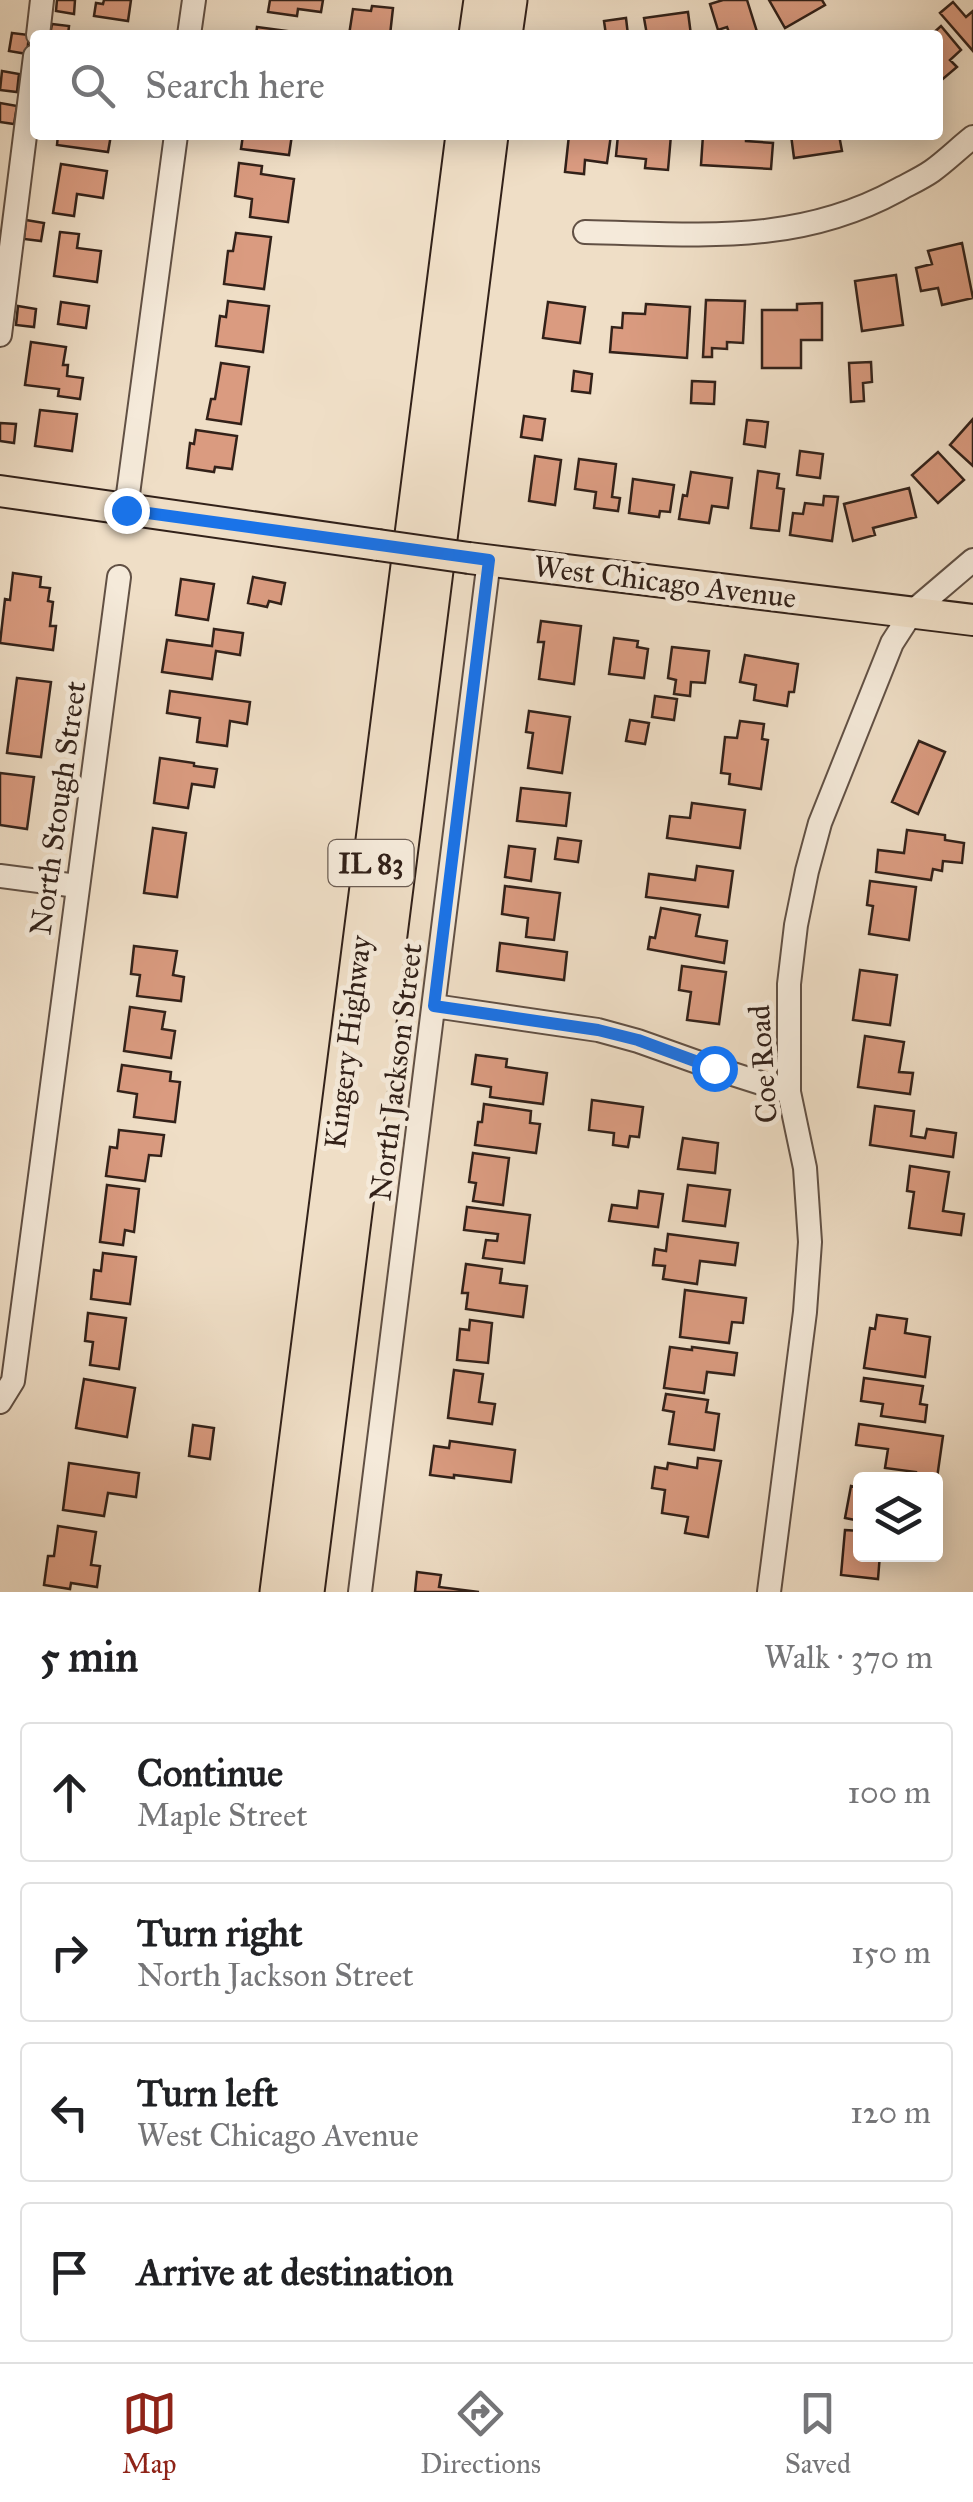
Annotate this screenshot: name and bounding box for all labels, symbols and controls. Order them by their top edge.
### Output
search box [30,30,943,140]
icon: search [65,58,120,113]
text: Search here [145,62,325,108]
route end [104,488,150,534]
street label: West Chicago Avenue [532,548,798,616]
street label: North Stough Street [22,678,94,937]
road number: IL 83 [328,840,414,886]
street label: Kingery Highway [317,932,379,1151]
street label: North Jackson Street [362,941,430,1203]
street label: Coe Road [741,1004,785,1124]
route start [692,1046,738,1092]
map controls [853,1472,943,1562]
button: layers [853,1472,943,1562]
text: 5 min [40,1631,138,1683]
text: Walk · 370 m [764,1638,933,1677]
text: Continue [137,1750,283,1796]
icon: ahead [42,1765,97,1820]
text: 100 m [847,1773,931,1812]
text: Maple Street [137,1796,308,1835]
text: Turn right [137,1910,303,1956]
icon: right [42,1925,97,1980]
text: 150 m [851,1933,931,1972]
text: North Jackson Street [137,1956,414,1995]
text: Turn left [137,2070,278,2116]
icon: left [42,2085,97,2140]
text: 120 m [850,2093,931,2132]
text: West Chicago Avenue [137,2116,419,2155]
icon: arrive [42,2245,97,2300]
text: Arrive at destination [137,2249,454,2295]
tab: Map [122,2386,177,2481]
tab: Directions [420,2386,541,2481]
tab: Saved [785,2386,851,2481]

